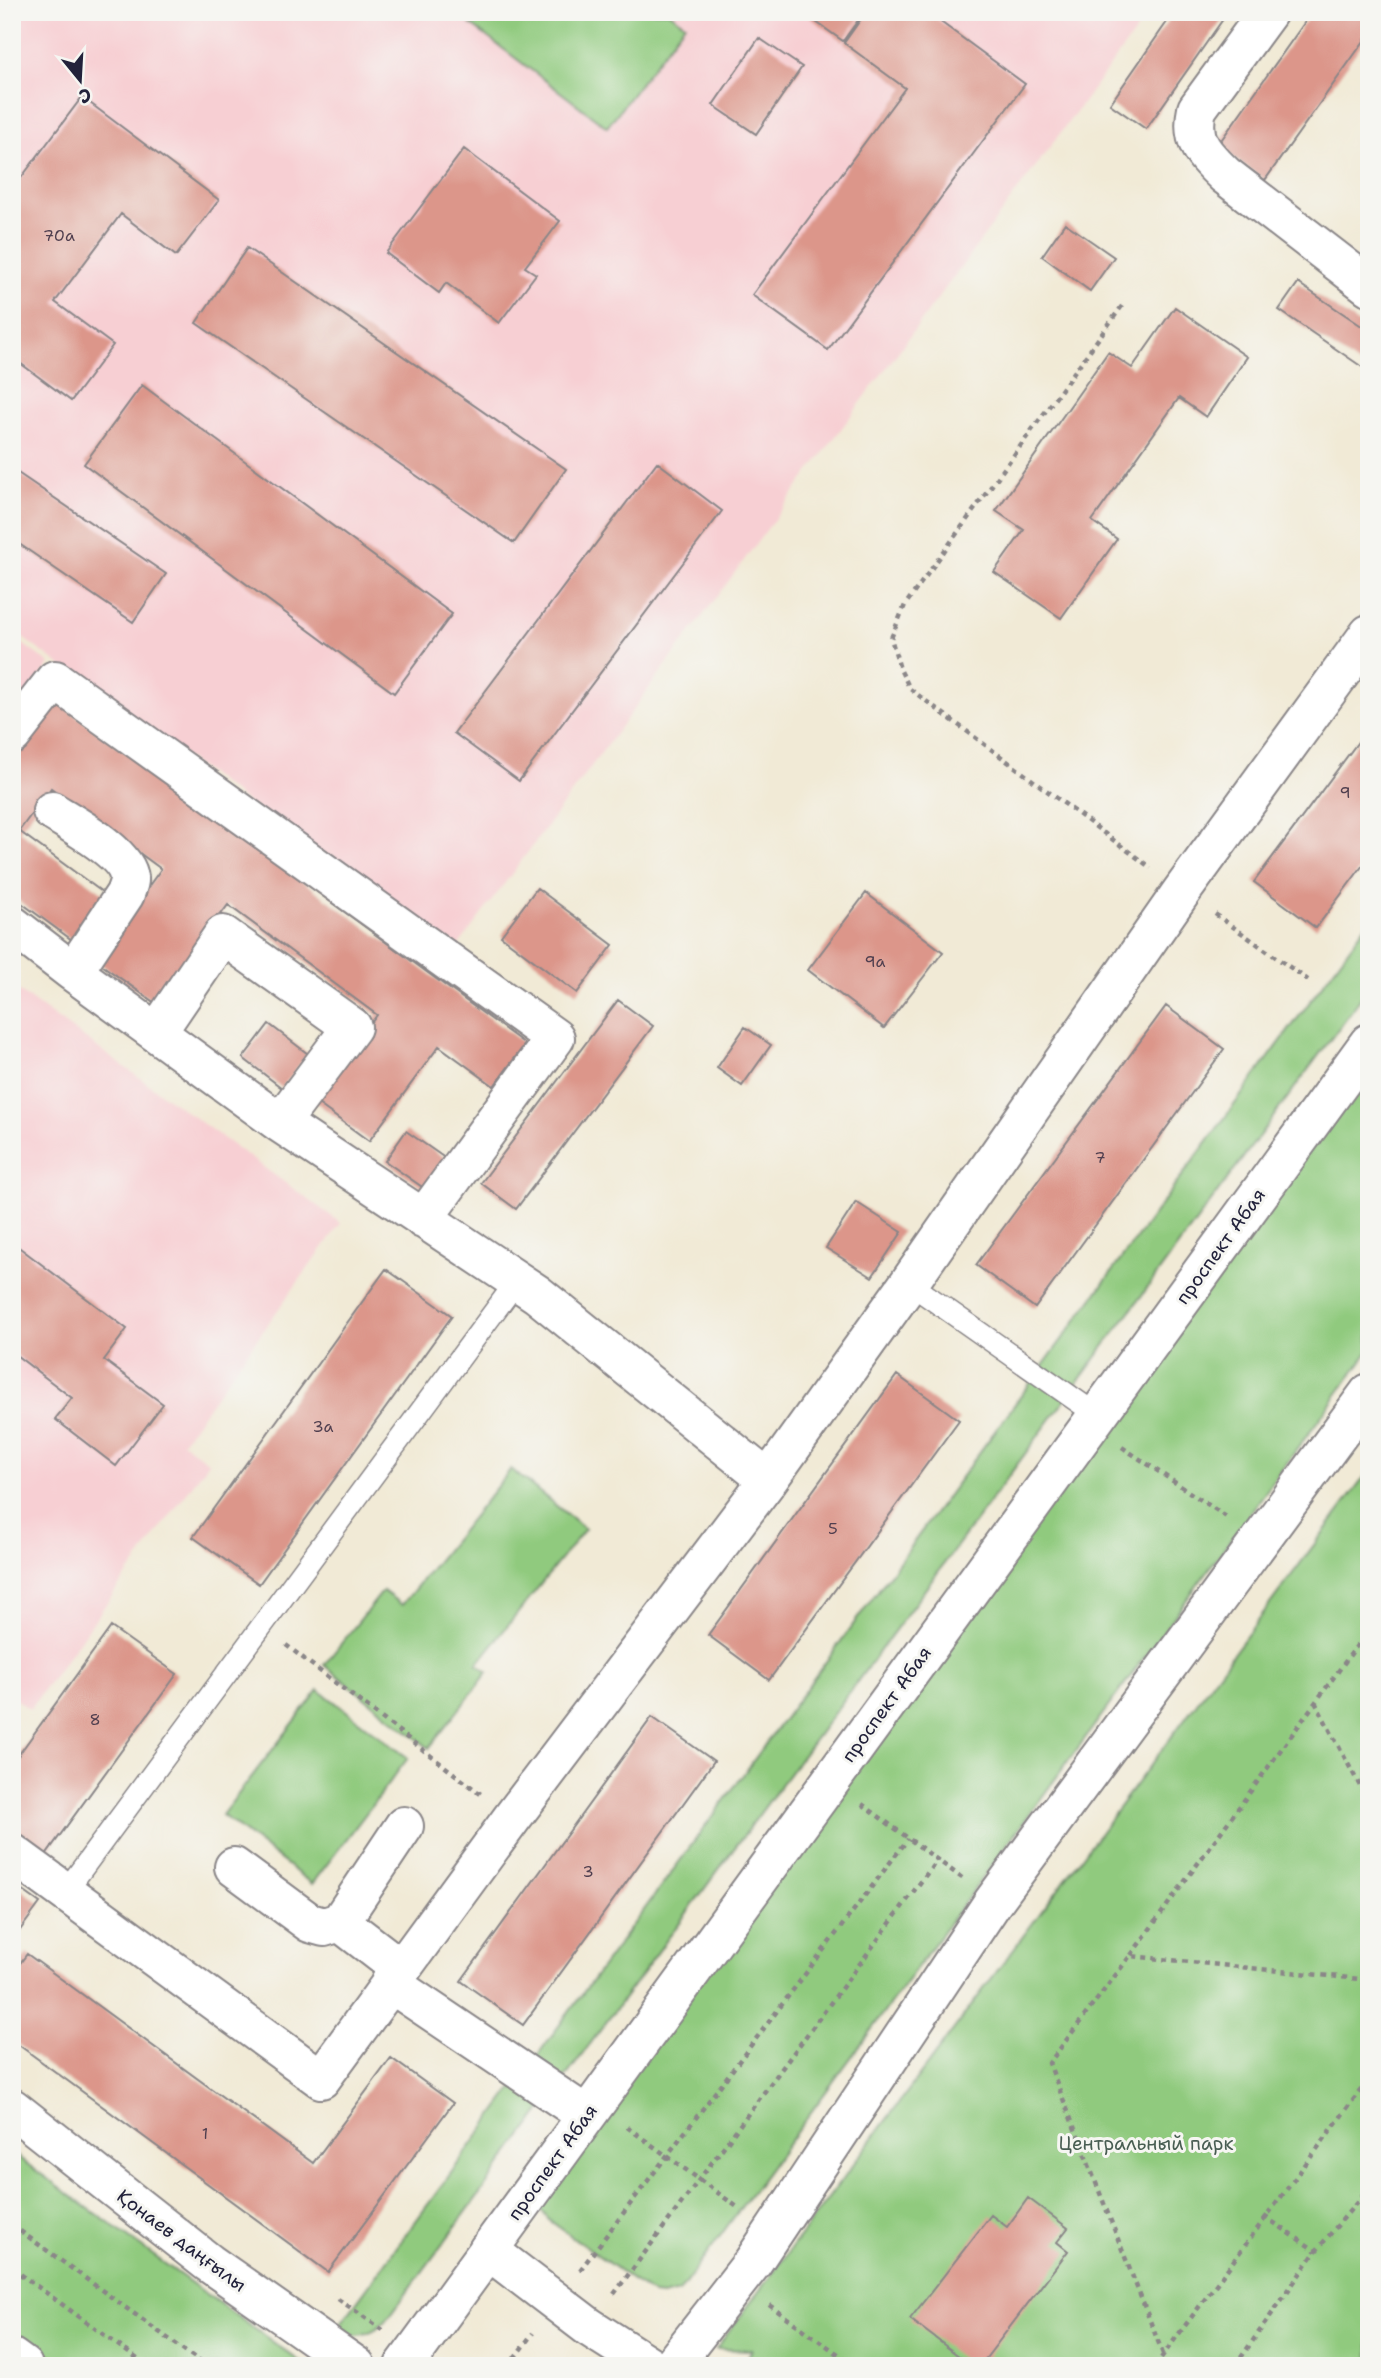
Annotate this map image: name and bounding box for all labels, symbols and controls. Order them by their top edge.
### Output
north arrow [46,46,116,116]
text: С [76,82,95,109]
house number: 70а [43,225,75,246]
house number: 9 [1339,782,1351,803]
house number: 9а [864,951,886,972]
house number: 7 [1094,1147,1106,1168]
street label: проспект Абая [1170,1183,1271,1309]
house number: 3а [312,1416,334,1437]
house number: 5 [828,1518,838,1539]
street label: проспект Абая [836,1641,937,1767]
house number: 8 [89,1709,101,1730]
house number: 3 [582,1861,594,1882]
street label: проспект Абая [502,2099,603,2225]
house number: 1 [202,2123,208,2144]
park label: Центральный парк [1059,2131,1233,2156]
street label: Қонаев даңғылы [112,2183,252,2297]

